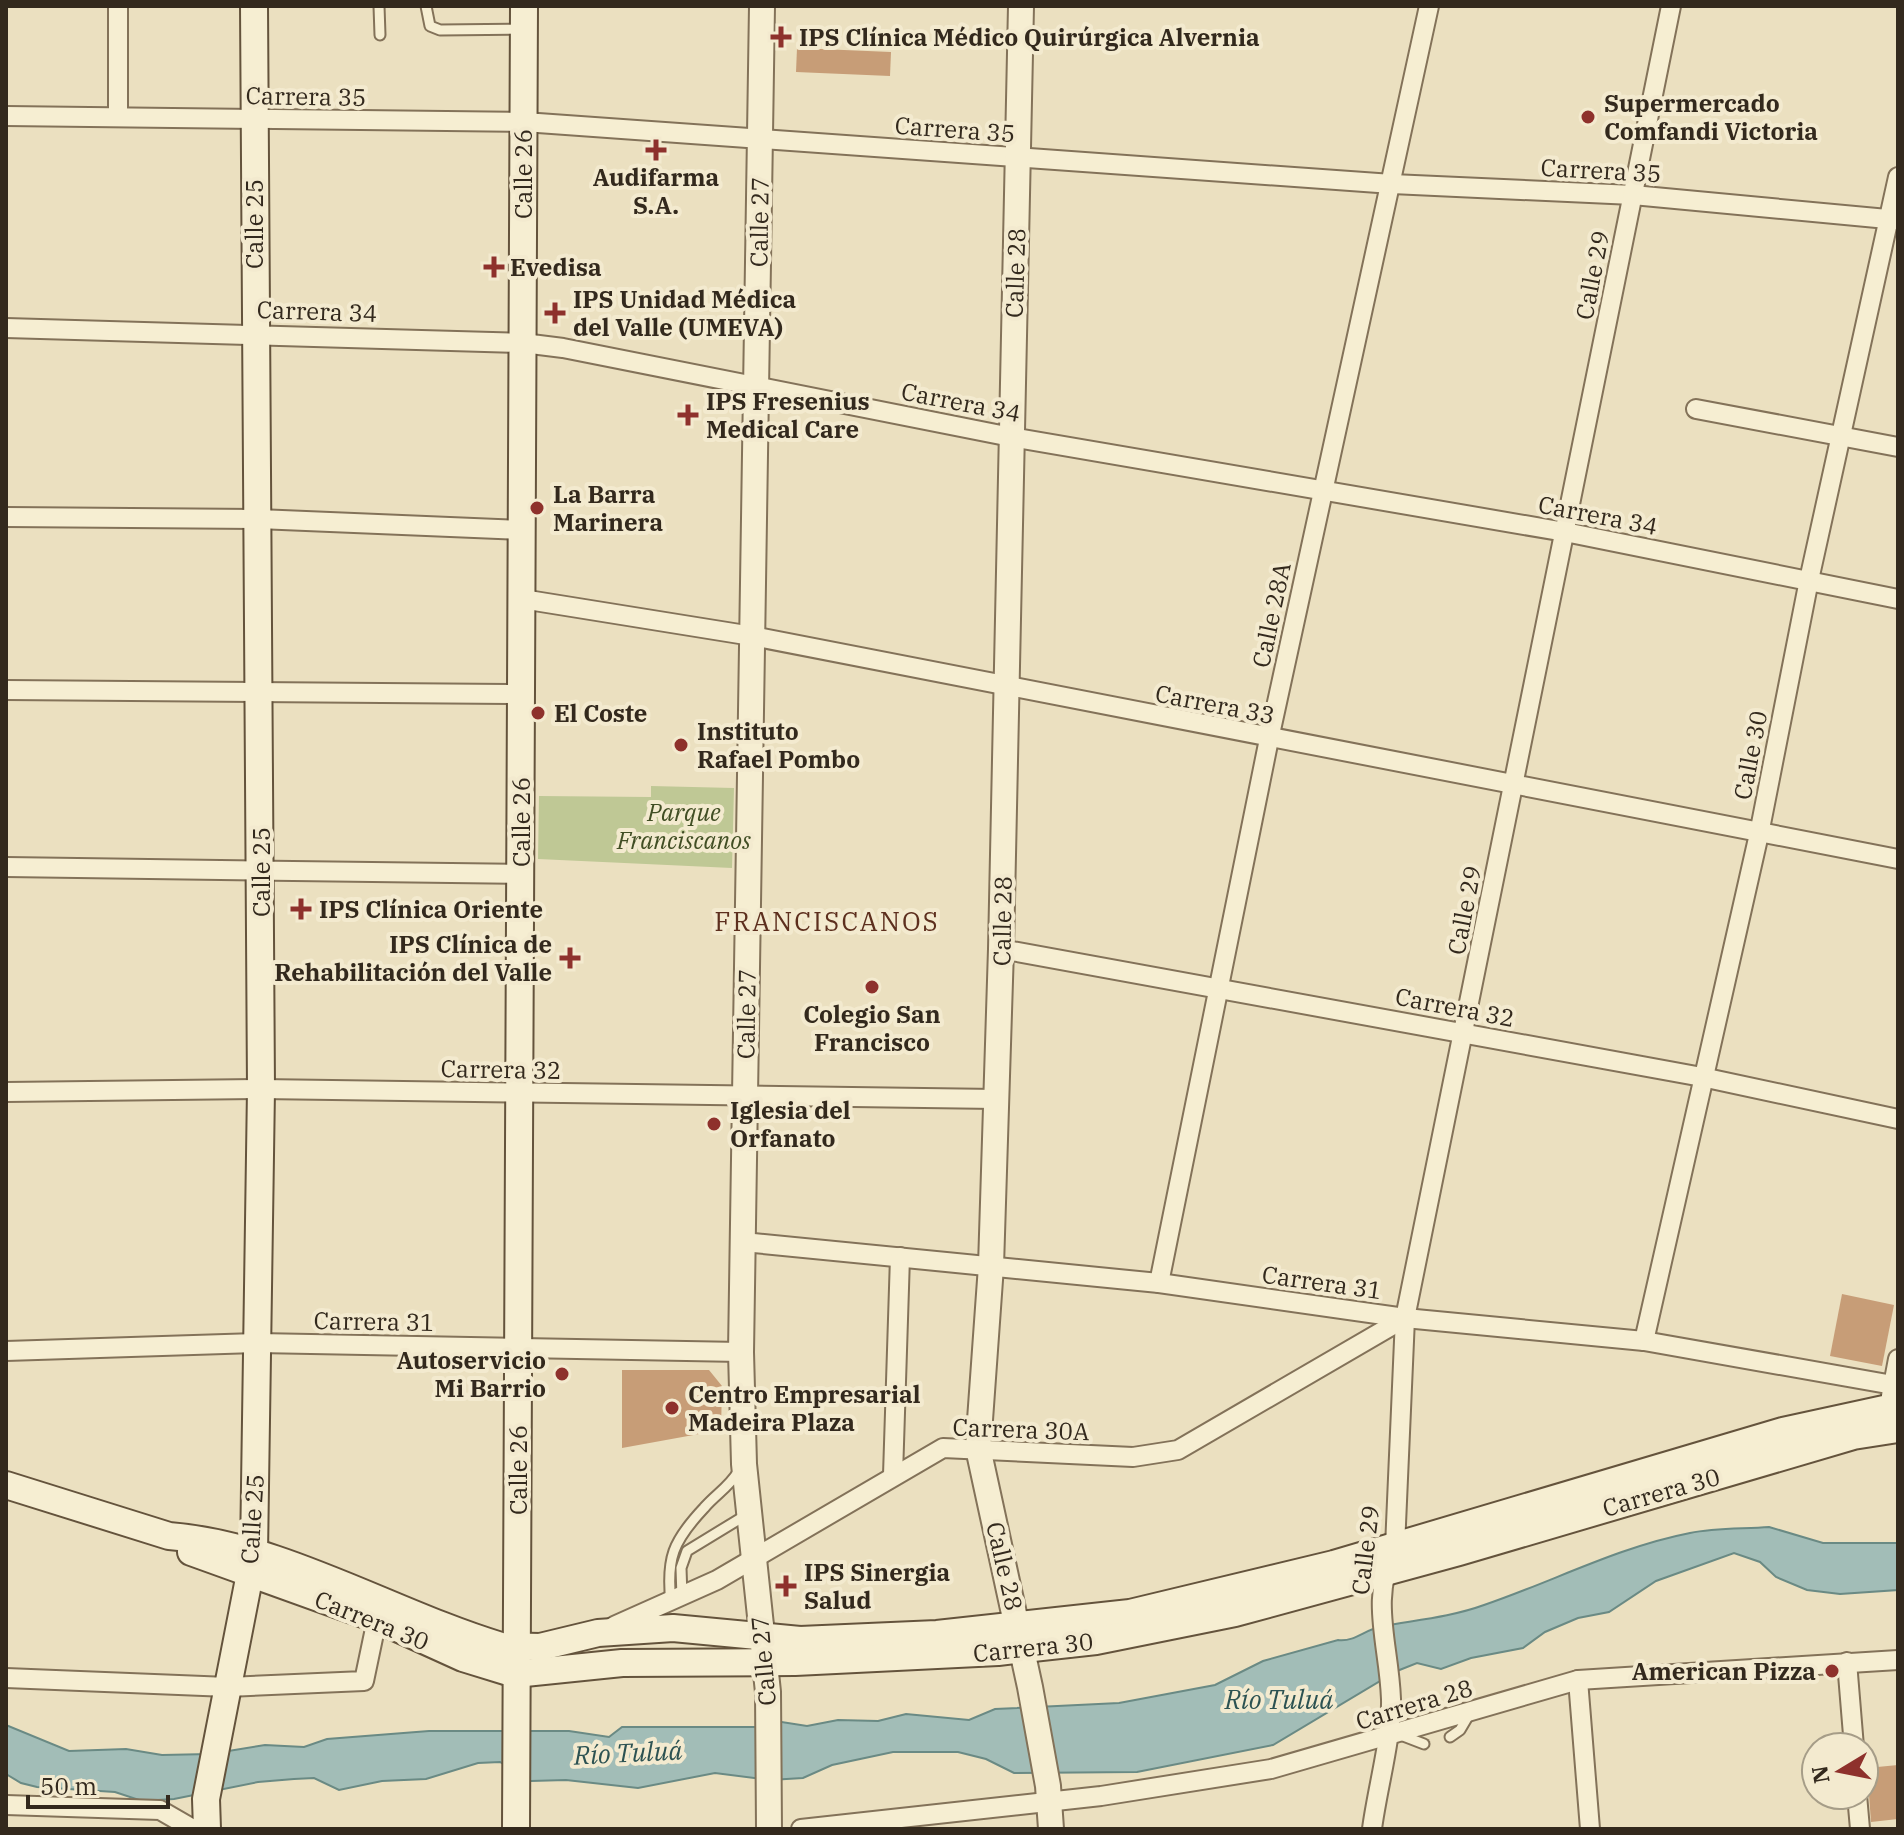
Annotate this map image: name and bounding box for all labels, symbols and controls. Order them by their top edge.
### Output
place label: IPS Clínica Médico Quirúrgica Alvernia [799,21,1260,53]
marker: IPS Clínica Médico Quirúrgica Alvernia [770,26,792,48]
street label: Carrera 35 [245,79,367,113]
place label: Supermercado Comfandi Victoria [1604,87,1818,147]
marker: Supermercado Comfandi Victoria [1579,108,1597,126]
street label: Carrera 35 [894,109,1016,149]
street label: Calle 26 [507,129,539,219]
marker: Audifarma S.A. [647,141,665,159]
street label: Carrera 35 [1540,151,1662,189]
place label: Audifarma S.A. [593,161,720,221]
street label: Calle 27 [742,177,776,267]
street label: Calle 25 [238,179,270,269]
street label: Calle 28 [997,227,1033,319]
street label: Calle 29 [1568,228,1616,322]
place label: Evedisa [510,251,602,283]
marker: Evedisa [485,258,503,276]
place label: IPS Unidad Médica del Valle (UMEVA) [573,283,796,343]
street label: Carrera 34 [256,293,378,329]
marker: IPS Unidad Médica del Valle (UMEVA) [544,302,566,324]
street label: Carrera 34 [899,375,1023,429]
place label: IPS Fresenius Medical Care [706,385,870,445]
marker: IPS Fresenius Medical Care [677,404,699,426]
place label: La Barra Marinera [553,478,663,538]
street label: Carrera 34 [1536,488,1660,542]
marker: La Barra Marinera [528,499,546,517]
street label: Calle 28A [1244,559,1298,670]
street label: Carrera 33 [1153,677,1277,731]
place label: El Coste [554,697,647,729]
marker: El Coste [529,704,547,722]
street label: Calle 30 [1726,708,1774,802]
place label: Instituto Rafael Pombo [697,715,860,775]
marker: Instituto Rafael Pombo [672,736,690,754]
street label: Calle 26 [505,777,537,867]
park label: Parque Franciscanos [616,796,751,856]
street label: Calle 25 [245,827,277,917]
street label: Calle 29 [1440,863,1488,957]
street label: Calle 28 [985,876,1019,966]
place label: IPS Clínica Oriente [319,893,543,925]
marker: IPS Clínica Oriente [290,898,312,920]
district label: FRANCISCANOS [714,904,940,938]
place label: IPS Clínica de Rehabilitación del Valle [274,928,552,988]
marker: IPS Clínica de Rehabilitación del Valle [559,947,581,969]
street label: Calle 27 [729,969,763,1059]
marker: Colegio San Francisco [863,978,881,996]
street label: Carrera 32 [1393,980,1517,1034]
place label: Colegio San Francisco [803,998,941,1058]
street label: Carrera 32 [440,1052,562,1086]
place label: Iglesia del Orfanato [730,1094,851,1154]
marker: Iglesia del Orfanato [705,1115,723,1133]
street label: Carrera 31 [1260,1258,1384,1306]
street label: Carrera 31 [313,1304,435,1338]
place label: Autoservicio Mi Barrio [397,1344,546,1404]
marker: Autoservicio Mi Barrio [553,1365,571,1383]
place label: Centro Empresarial Madeira Plaza [688,1378,921,1438]
marker: Centro Empresarial Madeira Plaza [663,1399,681,1417]
street label: Carrera 30A [952,1411,1091,1447]
street label: Calle 26 [502,1425,534,1515]
street label: Carrera 30 [1599,1460,1723,1524]
street label: Calle 25 [233,1473,271,1565]
street label: Calle 29 [1344,1503,1386,1597]
street label: Calle 28 [979,1519,1031,1613]
place label: IPS Sinergia Salud [804,1556,951,1616]
marker: IPS Sinergia Salud [775,1575,797,1597]
street label: Carrera 30 [310,1583,434,1657]
street label: Calle 27 [743,1615,783,1707]
street label: Carrera 30 [971,1625,1095,1669]
place label: American Pizza [1632,1655,1816,1687]
marker: American Pizza [1823,1662,1841,1680]
street label: Carrera 28 [1352,1671,1476,1737]
water label: Río Tuluá [1224,1682,1333,1716]
north arrow [1800,1731,1880,1811]
water label: Río Tuluá [572,1732,683,1772]
scale bar [28,1759,168,1809]
text: N [1804,1763,1836,1786]
text: 50 m [40,1770,97,1802]

